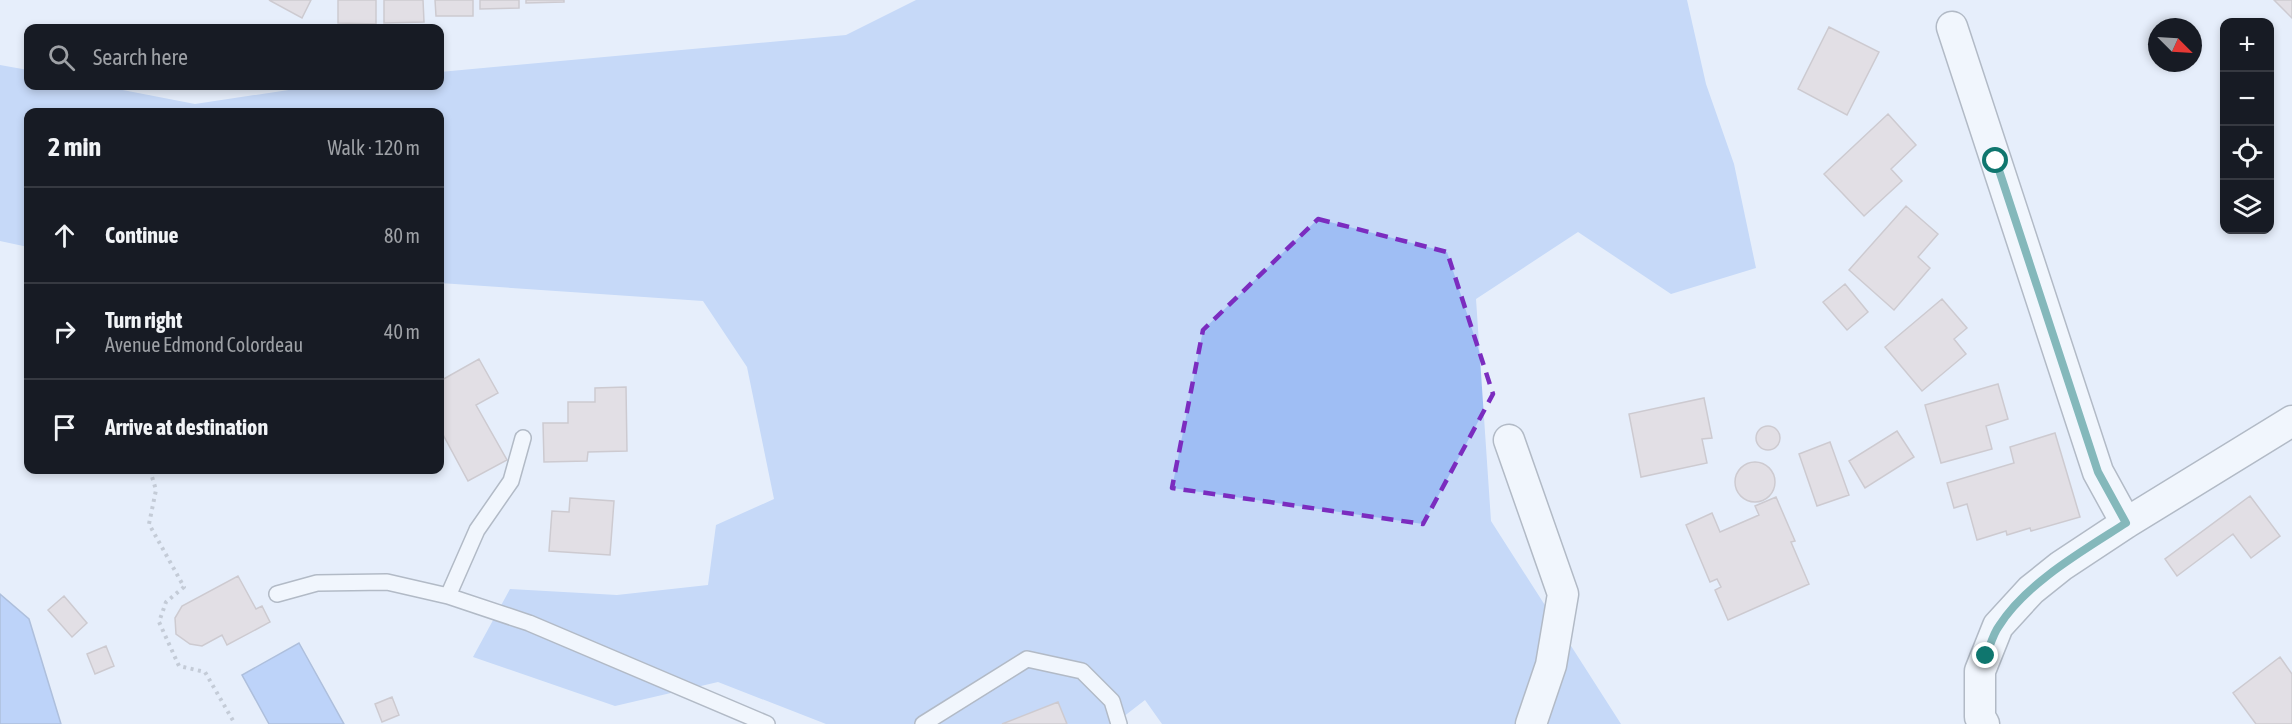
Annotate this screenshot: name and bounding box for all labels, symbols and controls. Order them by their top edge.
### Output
north arrow [2148,18,2202,72]
map controls [2220,18,2274,234]
button: + [2220,18,2274,72]
search box [24,24,444,90]
icon: search [45,41,78,74]
text: Search here [93,44,188,70]
button: − [2220,72,2274,126]
button: locate [2220,126,2274,180]
text: 2 min [48,132,101,162]
text: Walk · 120 m [328,136,420,159]
route start [1982,147,2008,173]
button: layers [2220,180,2274,234]
icon: ahead [48,219,81,252]
text: Continue [105,222,179,248]
text: 80 m [384,224,420,247]
text: Turn right [105,307,182,333]
icon: right [48,315,81,348]
text: 40 m [384,320,420,343]
text: Avenue Edmond Colordeau [105,333,303,356]
icon: arrive [48,411,81,444]
text: Arrive at destination [105,414,268,440]
route end [1972,642,1998,668]

